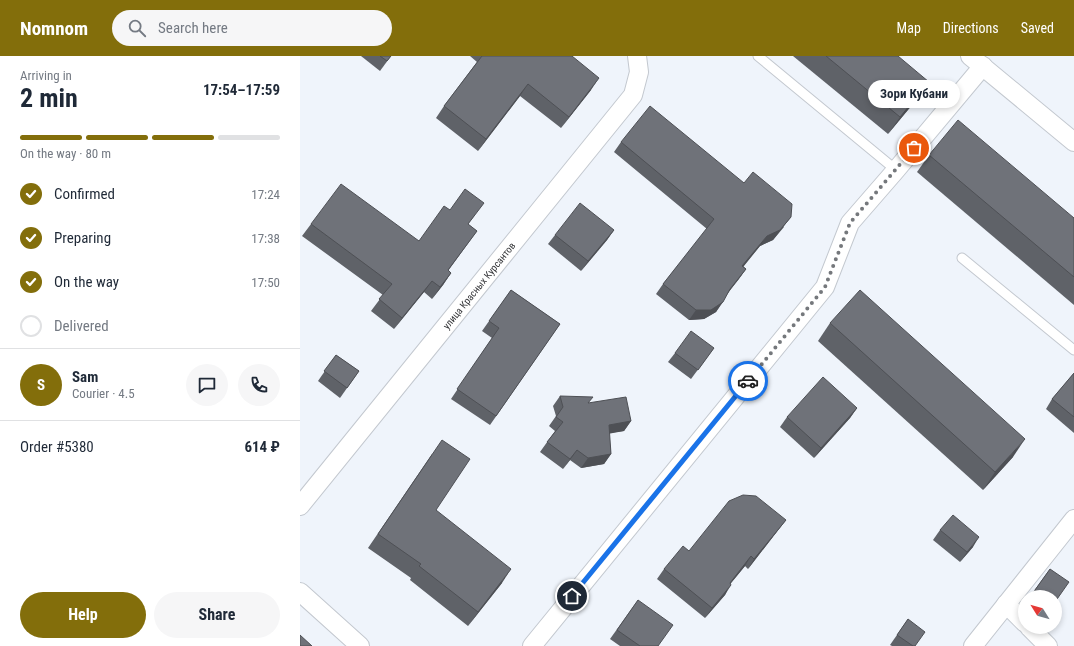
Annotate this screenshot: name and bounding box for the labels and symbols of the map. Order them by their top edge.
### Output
callout: Зори Кубани [868,80,960,108]
pin [897,131,931,165]
street label: улица Красных Курсантов [441,240,517,331]
courier [728,361,768,401]
pin [555,579,589,613]
north arrow [1018,590,1062,634]

